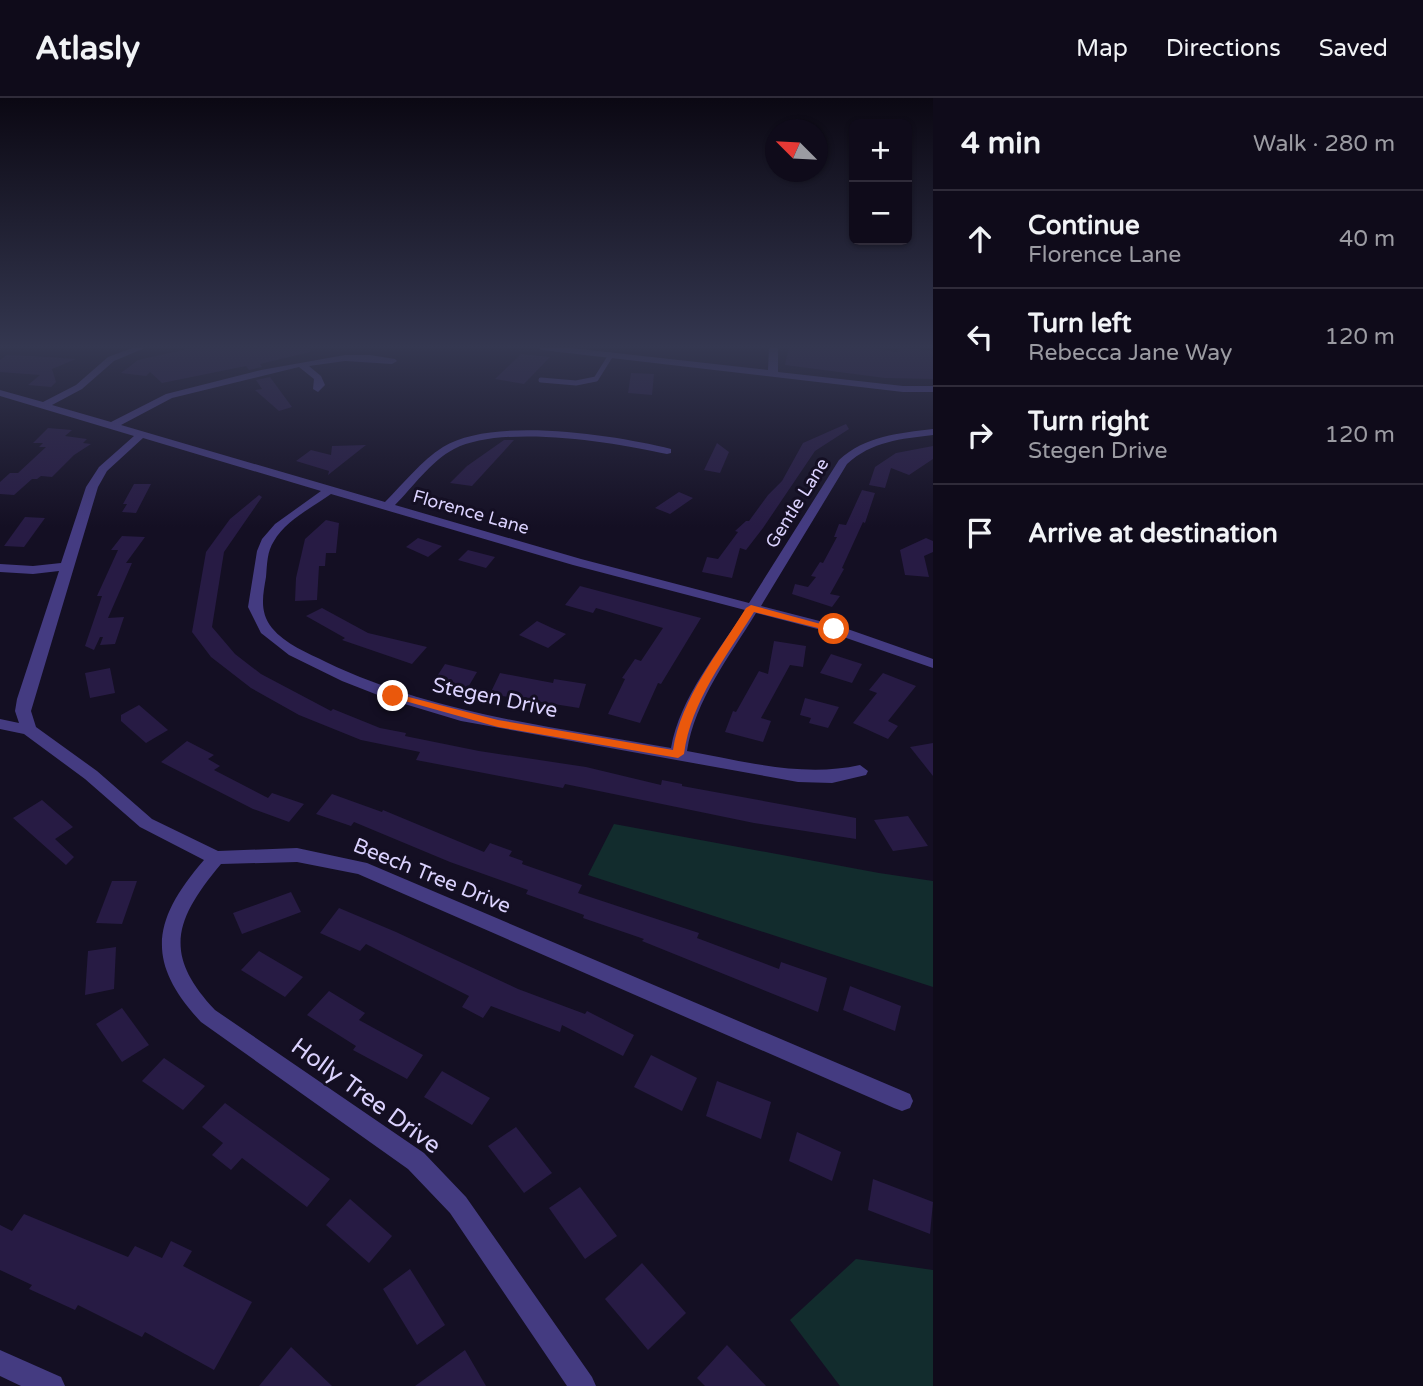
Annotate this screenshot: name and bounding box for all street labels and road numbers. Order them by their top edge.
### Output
street label: Gentle Lane [761,454,833,552]
street label: Florence Lane [410,485,532,539]
street label: Stegen Drive [430,673,560,723]
street label: Beech Tree Drive [349,833,515,919]
street label: Holly Tree Drive [285,1032,447,1160]

